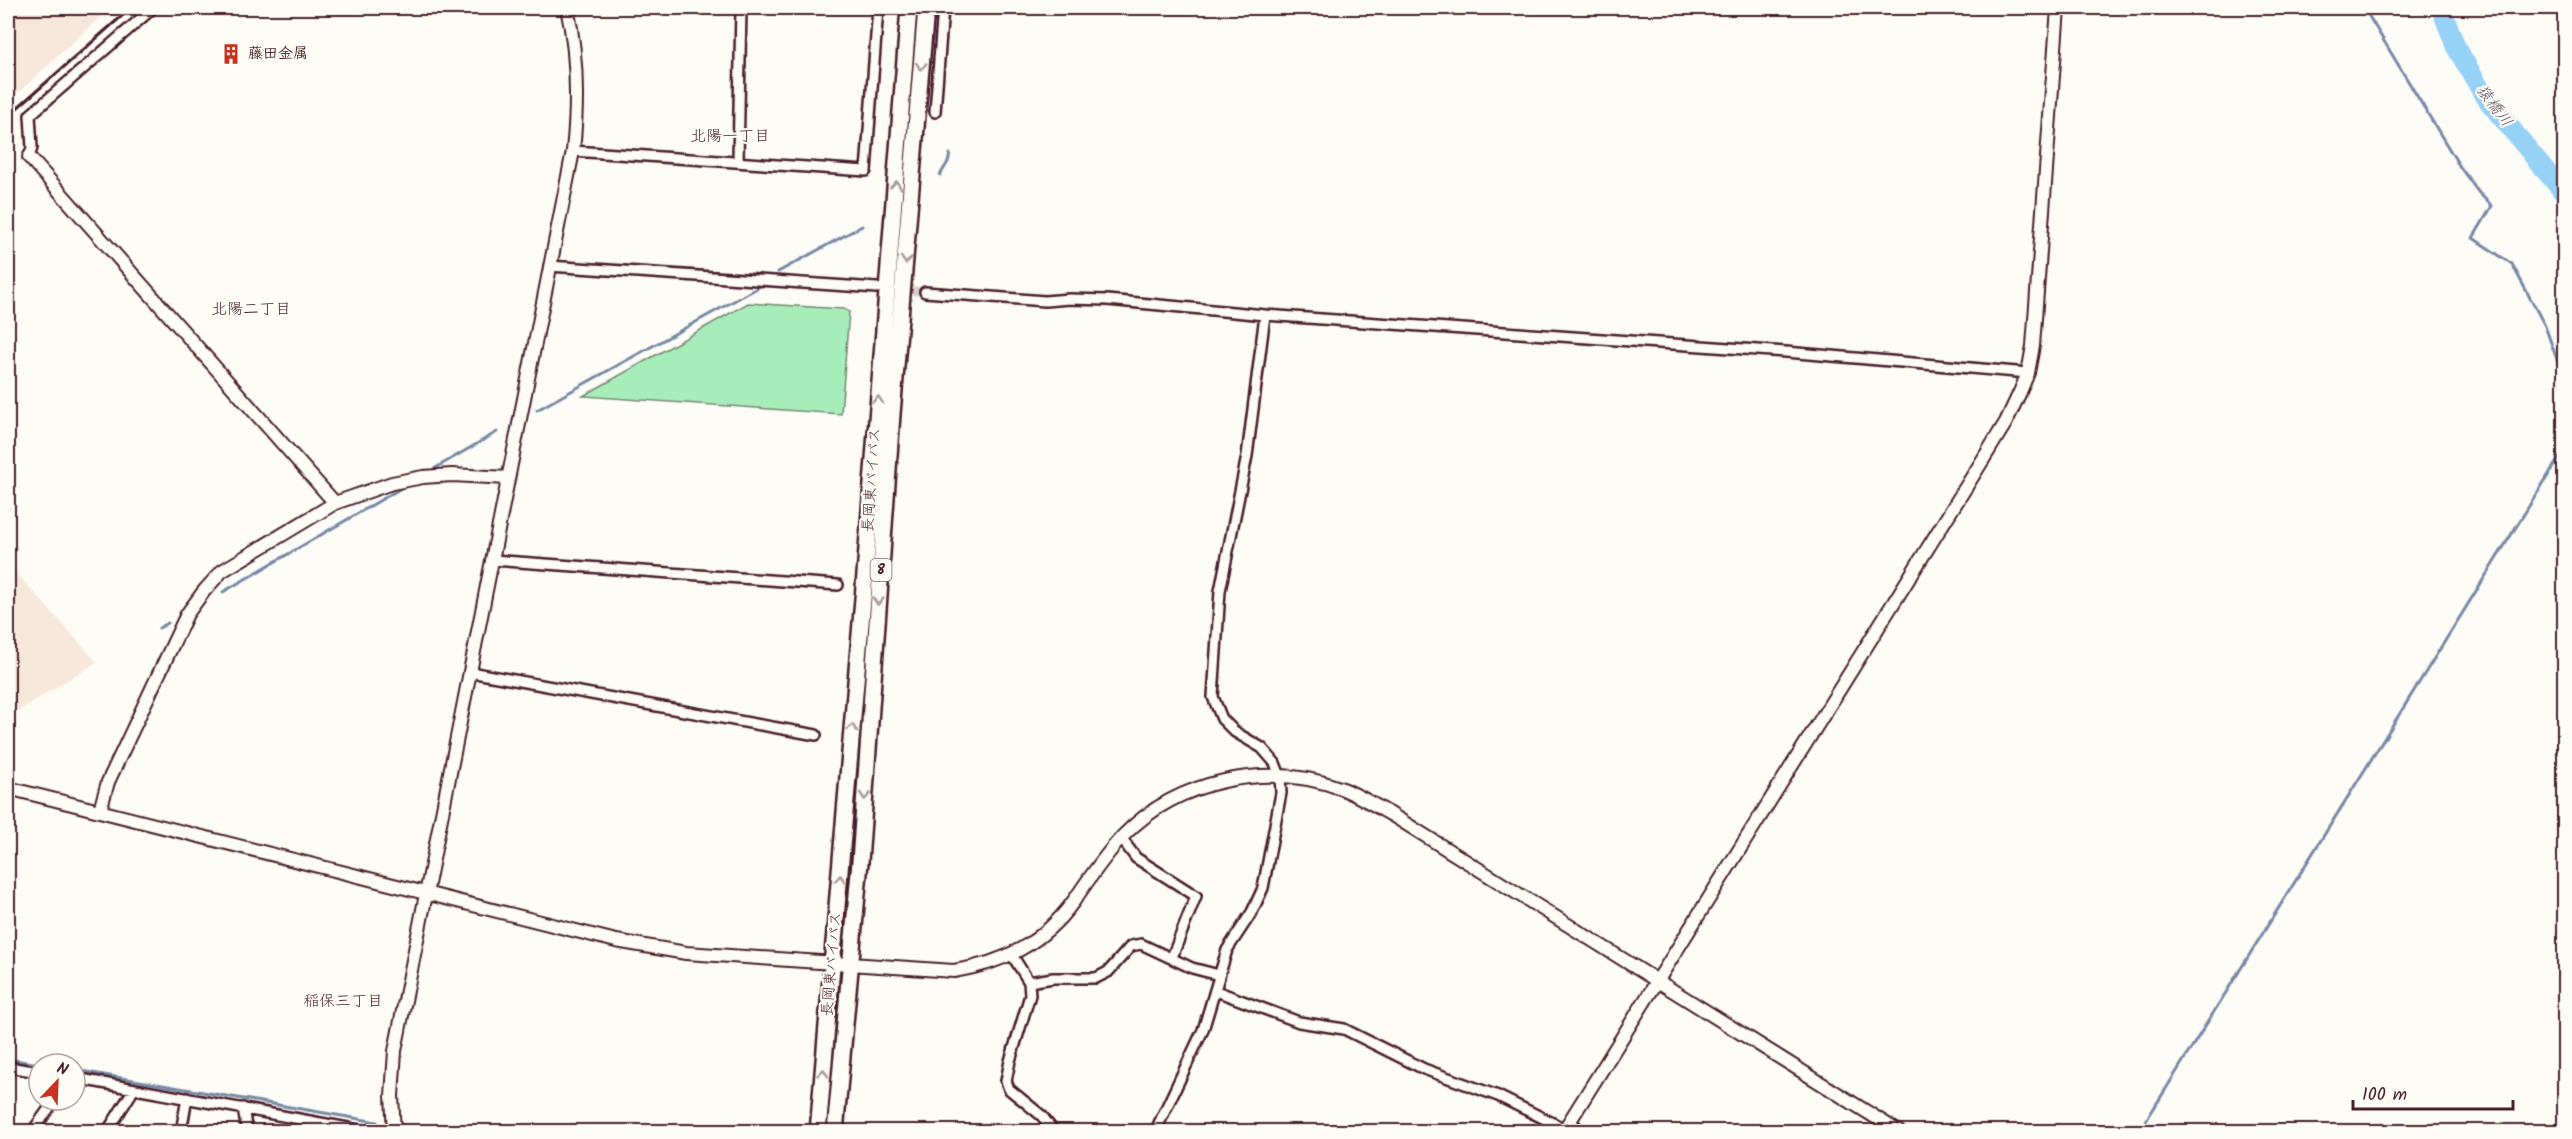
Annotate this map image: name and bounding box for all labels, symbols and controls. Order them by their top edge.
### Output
building icon: 藤田金属 [219,42,243,66]
place label: 藤田金属 [248,42,308,66]
one-way arrow [915,61,928,70]
water label: 猿橋川 [2470,79,2518,133]
district label: 北陽一丁目 [690,124,770,149]
one-way arrow [889,180,902,189]
one-way arrow [900,256,913,265]
district label: 北陽二丁目 [211,297,291,322]
one-way arrow [872,396,885,405]
street label: 長岡東バイパス [856,427,888,533]
road number: 8 [870,559,892,581]
one-way arrow [872,597,885,606]
one-way arrow [845,723,858,732]
one-way arrow [858,791,871,800]
one-way arrow [833,874,846,883]
street label: 長岡東バイパス [815,911,849,1017]
district label: 稲保三丁目 [303,989,383,1014]
north arrow [27,1052,87,1112]
text: N [53,1056,72,1083]
one-way arrow [816,1069,829,1078]
scale bar [2353,1073,2514,1111]
text: 100 m [2362,1081,2407,1110]

